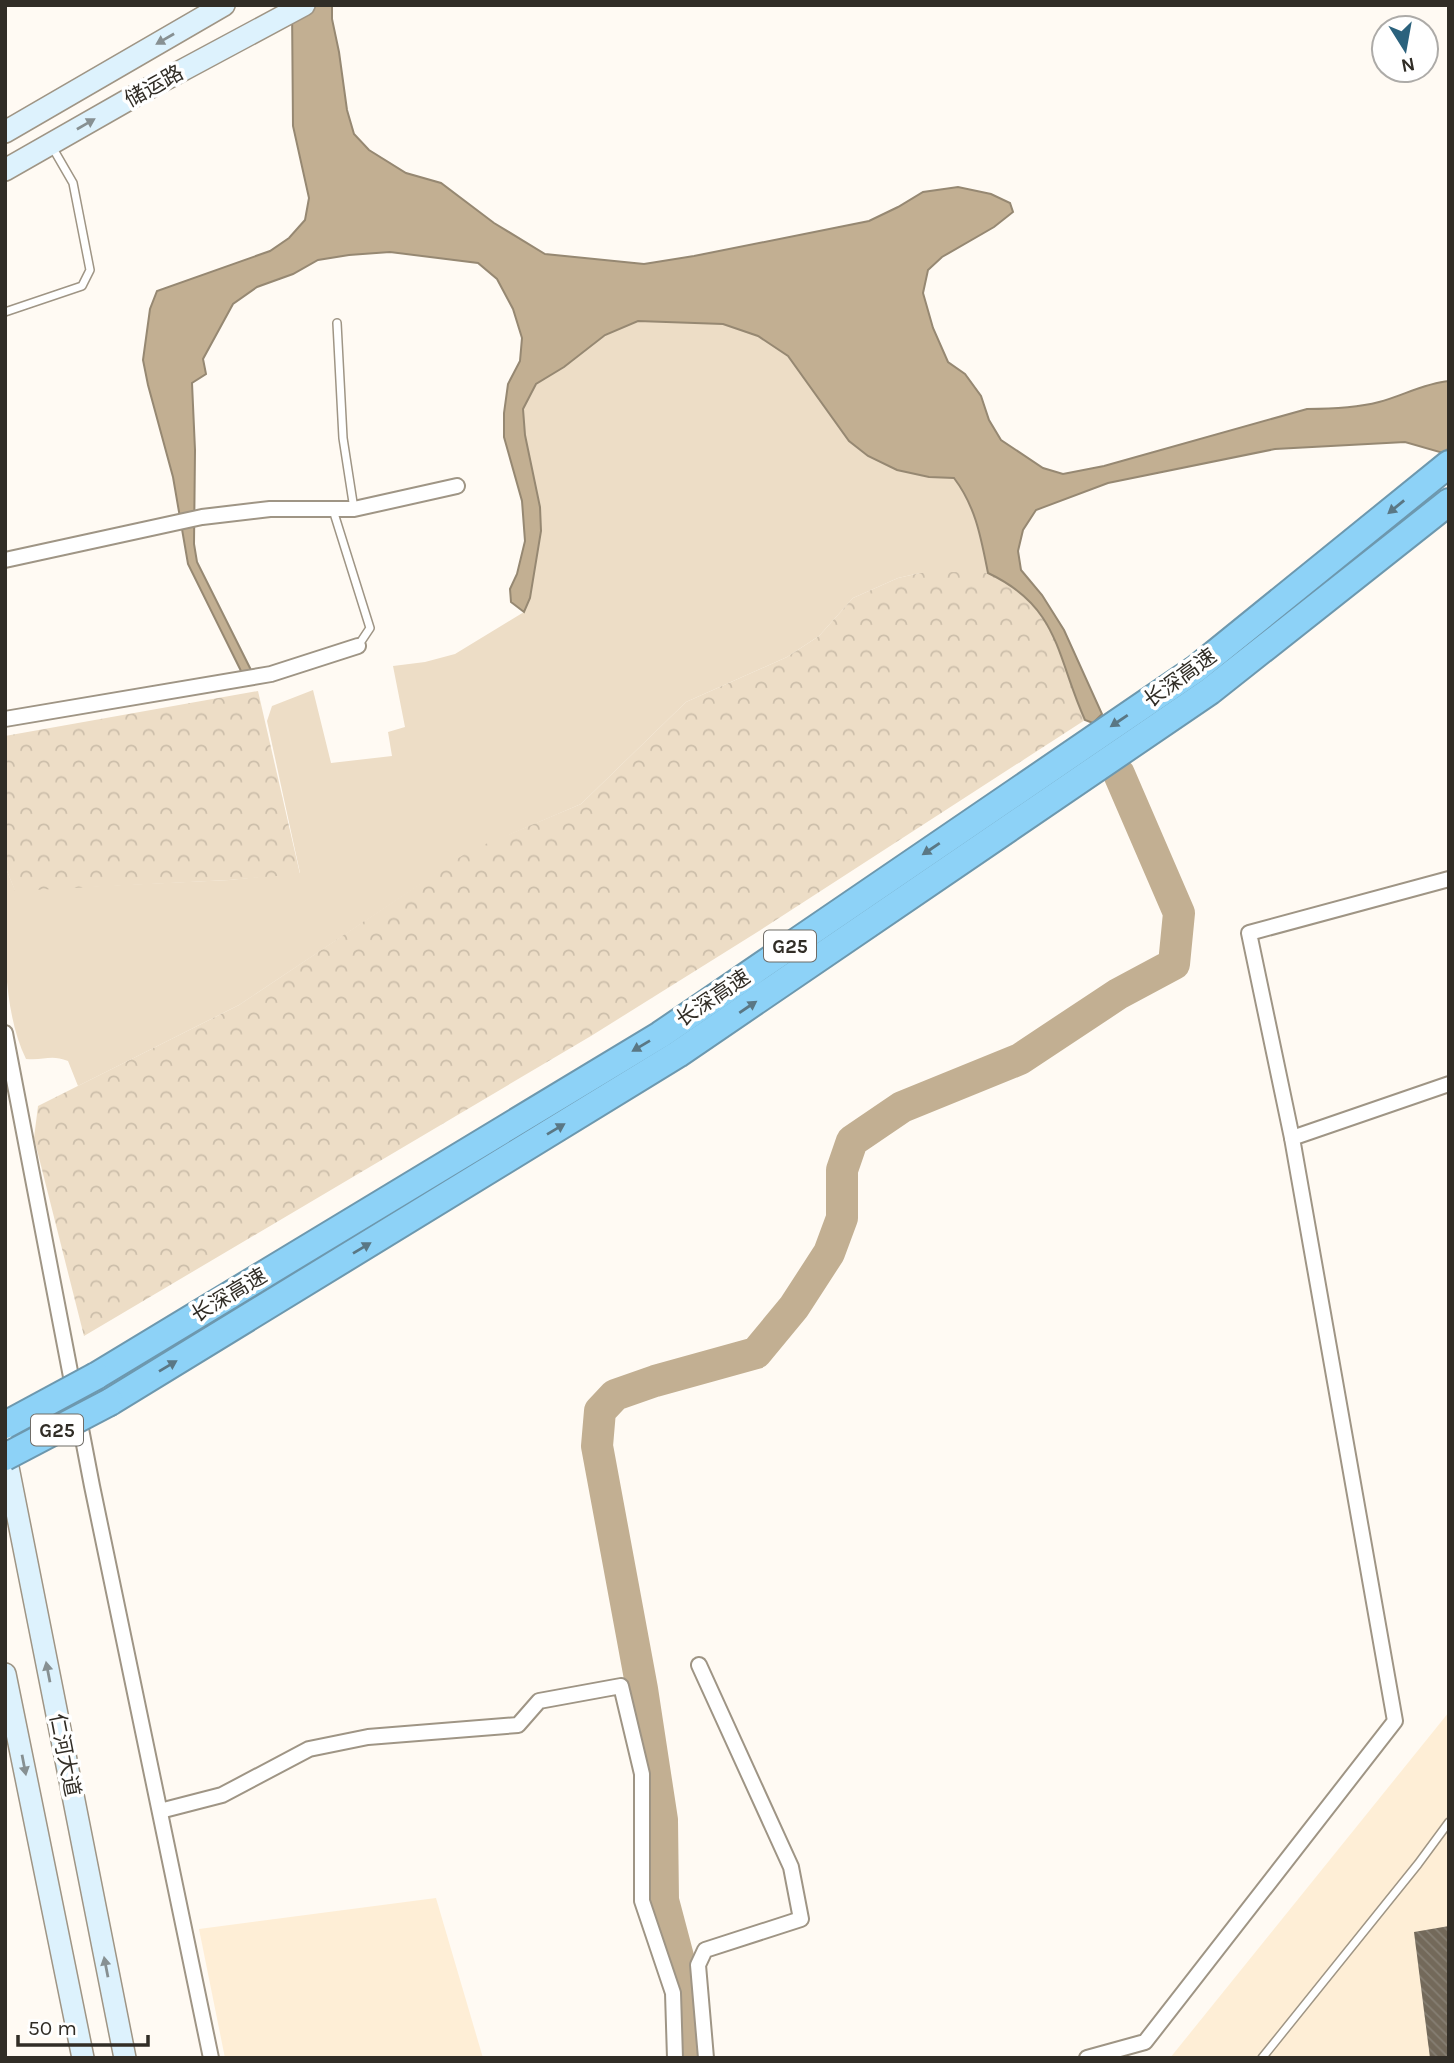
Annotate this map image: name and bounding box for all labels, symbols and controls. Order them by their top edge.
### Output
north arrow [1370,14,1440,84]
one-way arrow [155,33,175,45]
text: N [1399,53,1417,77]
street label: 储运路 [121,60,187,112]
one-way arrow [76,118,95,130]
one-way arrow [1387,499,1404,514]
street label: 长深高速 [1139,644,1221,712]
one-way arrow [1110,714,1128,728]
one-way arrow [921,843,941,856]
road number: G25 [764,930,816,962]
street label: 长深高速 [671,965,755,1031]
one-way arrow [739,1000,757,1014]
one-way arrow [632,1039,651,1052]
one-way arrow [546,1123,565,1135]
one-way arrow [352,1241,371,1254]
street label: 长深高速 [187,1263,271,1327]
one-way arrow [158,1360,177,1373]
road number: G25 [31,1414,83,1446]
one-way arrow [43,1661,54,1683]
street label: 仁河大道 [45,1711,85,1799]
one-way arrow [18,1754,29,1776]
one-way arrow [100,1956,111,1978]
scale bar [18,2004,147,2048]
text: 50 m [28,2016,77,2040]

